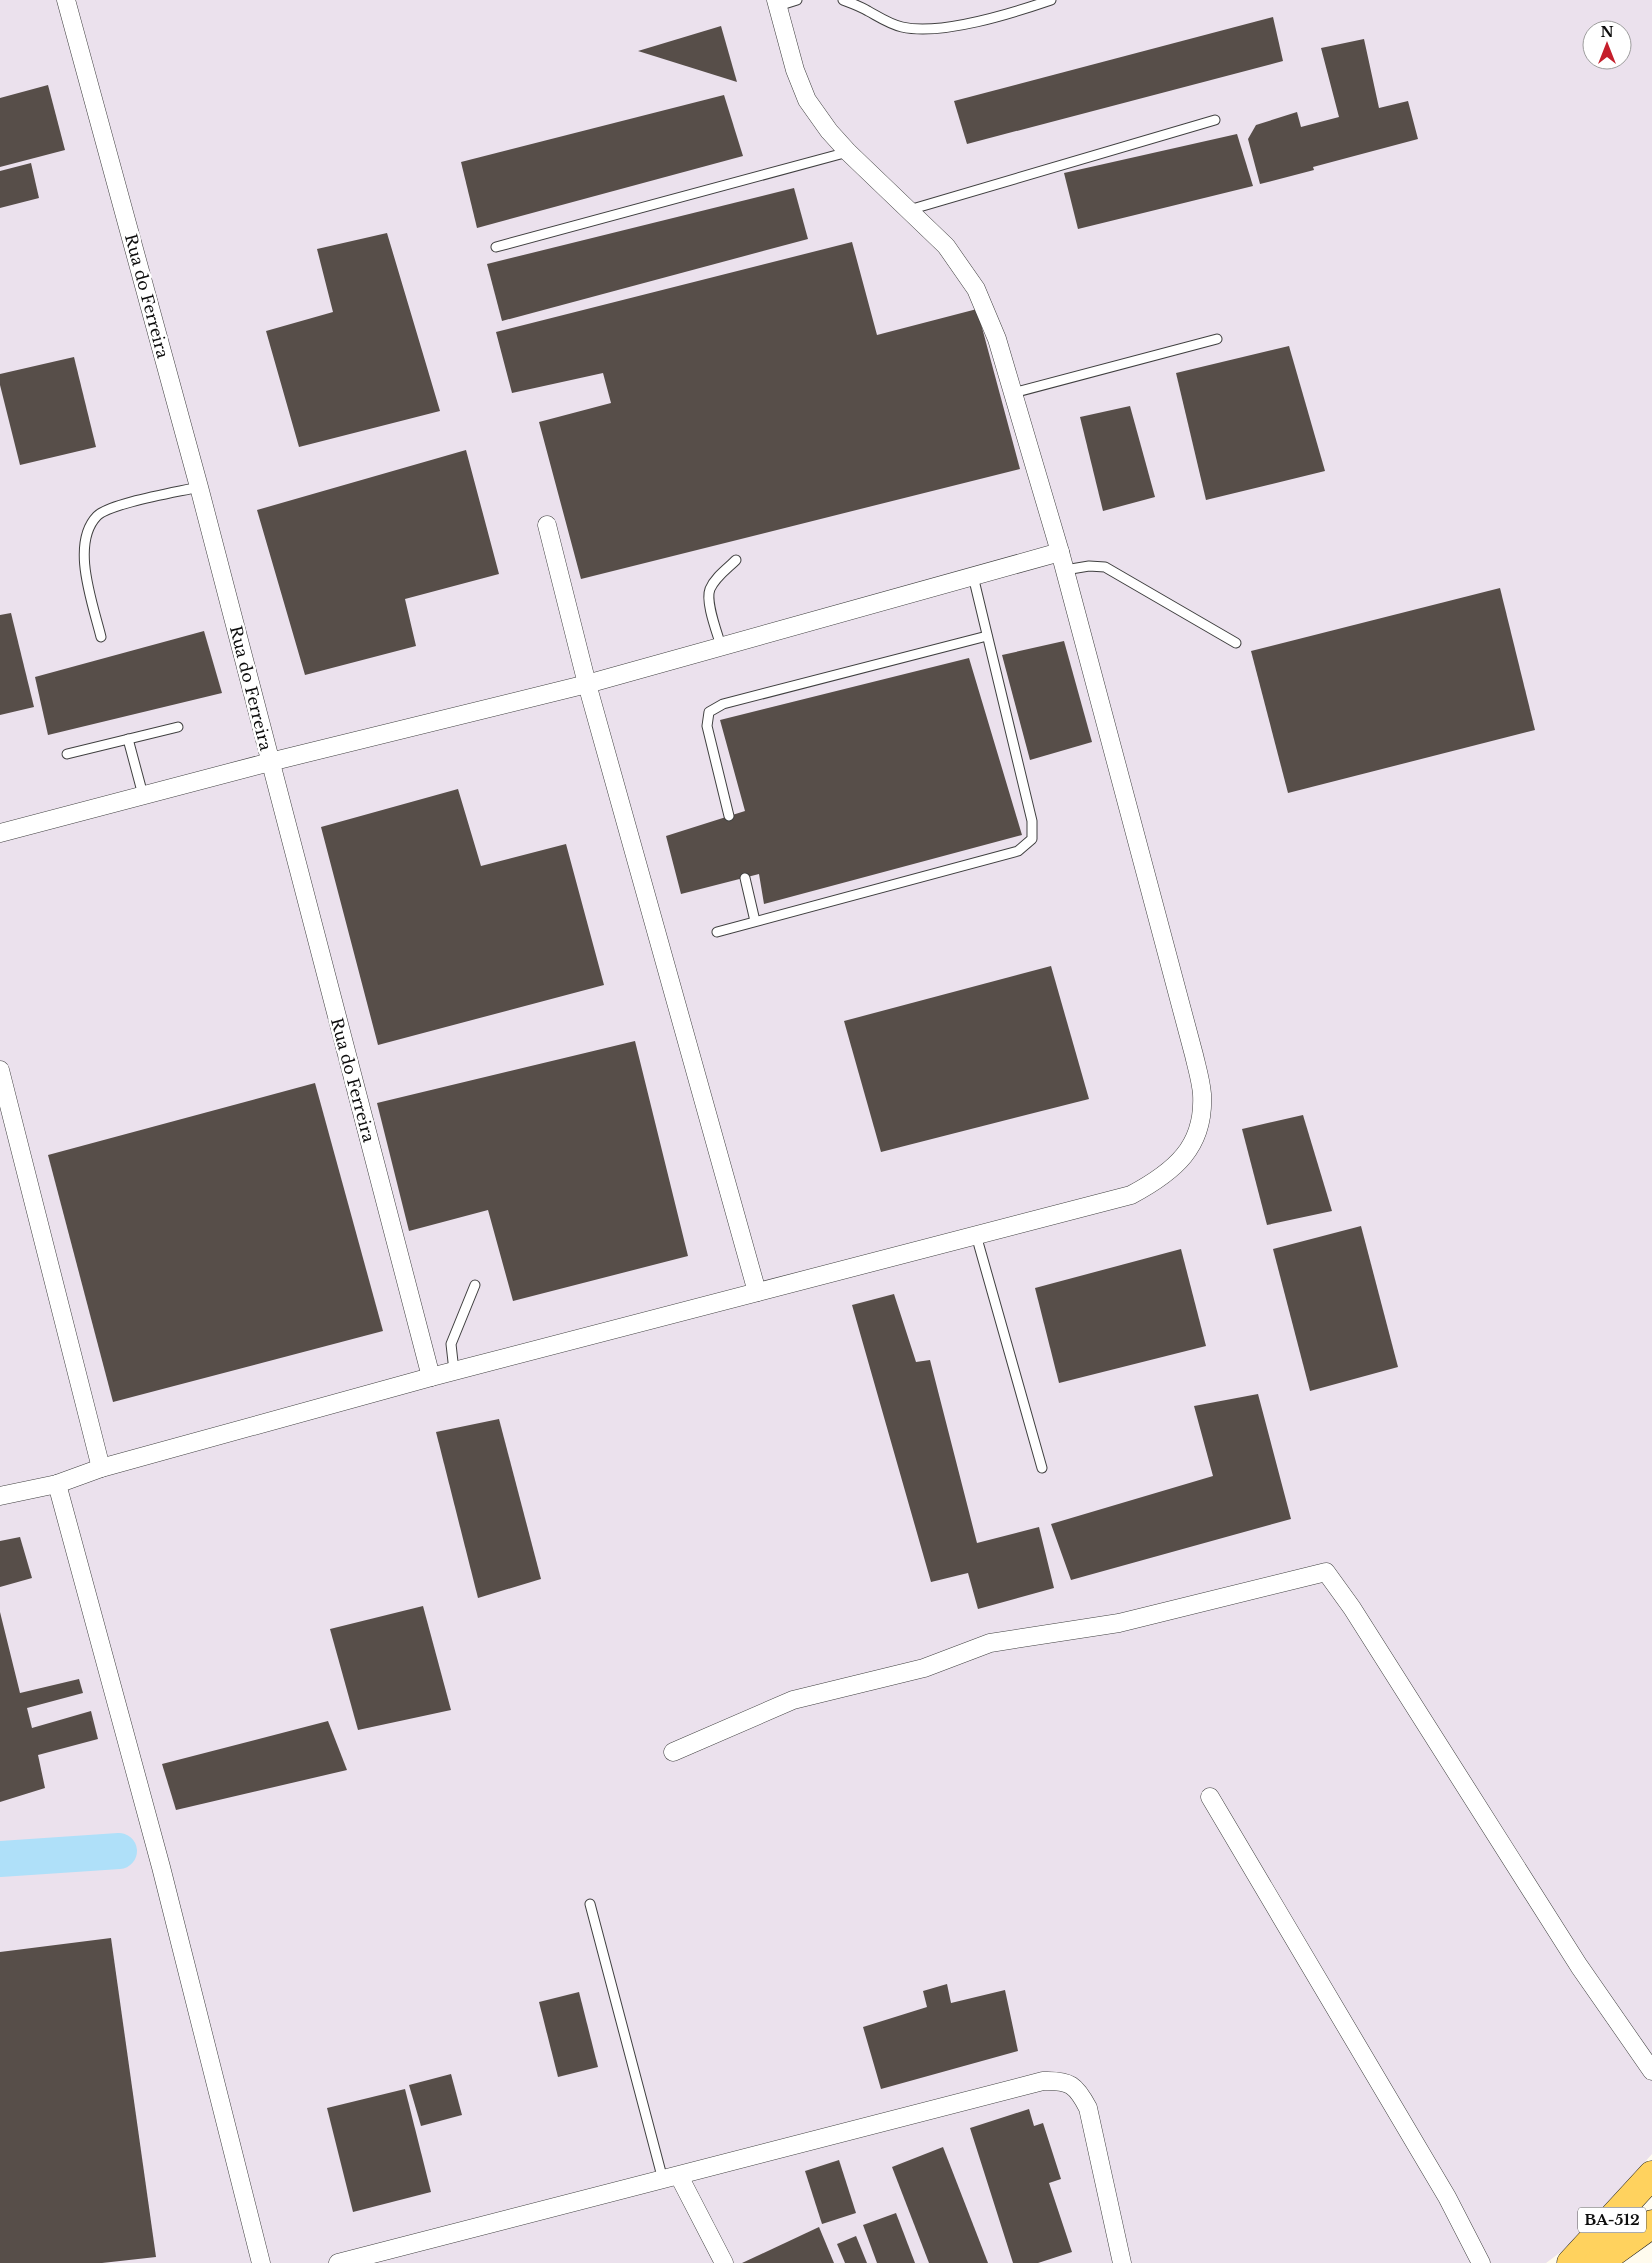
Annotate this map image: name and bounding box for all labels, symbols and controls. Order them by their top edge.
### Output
north arrow [1582,20,1632,70]
text: N [1600,23,1614,41]
street label: Rua do Ferreira [121,232,173,360]
street label: Rua do Ferreira [226,624,276,753]
street label: Rua do Ferreira [327,1016,379,1144]
road number: BA-512 [1578,2208,1646,2232]

